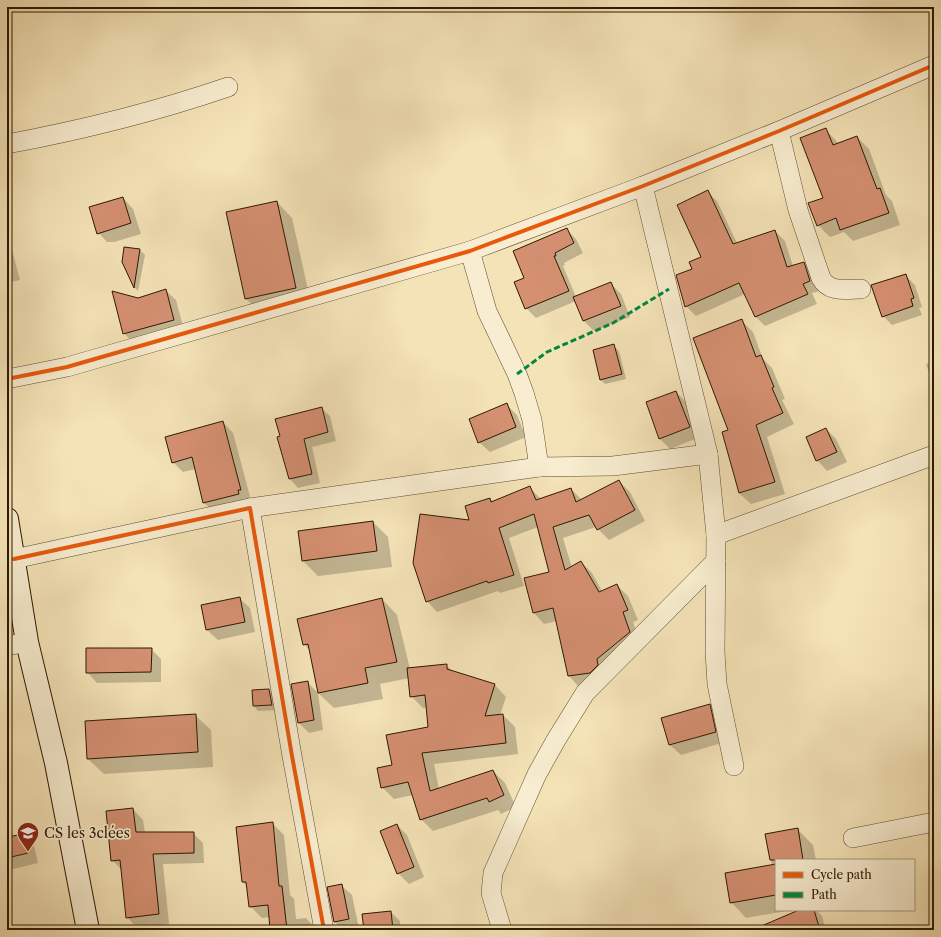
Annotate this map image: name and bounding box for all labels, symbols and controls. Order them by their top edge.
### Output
school or university icon: CS les 3clées [15,820,41,853]
place label: CS les 3clées [44,824,130,842]
legend [775,859,915,911]
text: Cycle path [811,867,872,882]
text: Path [811,887,837,902]

